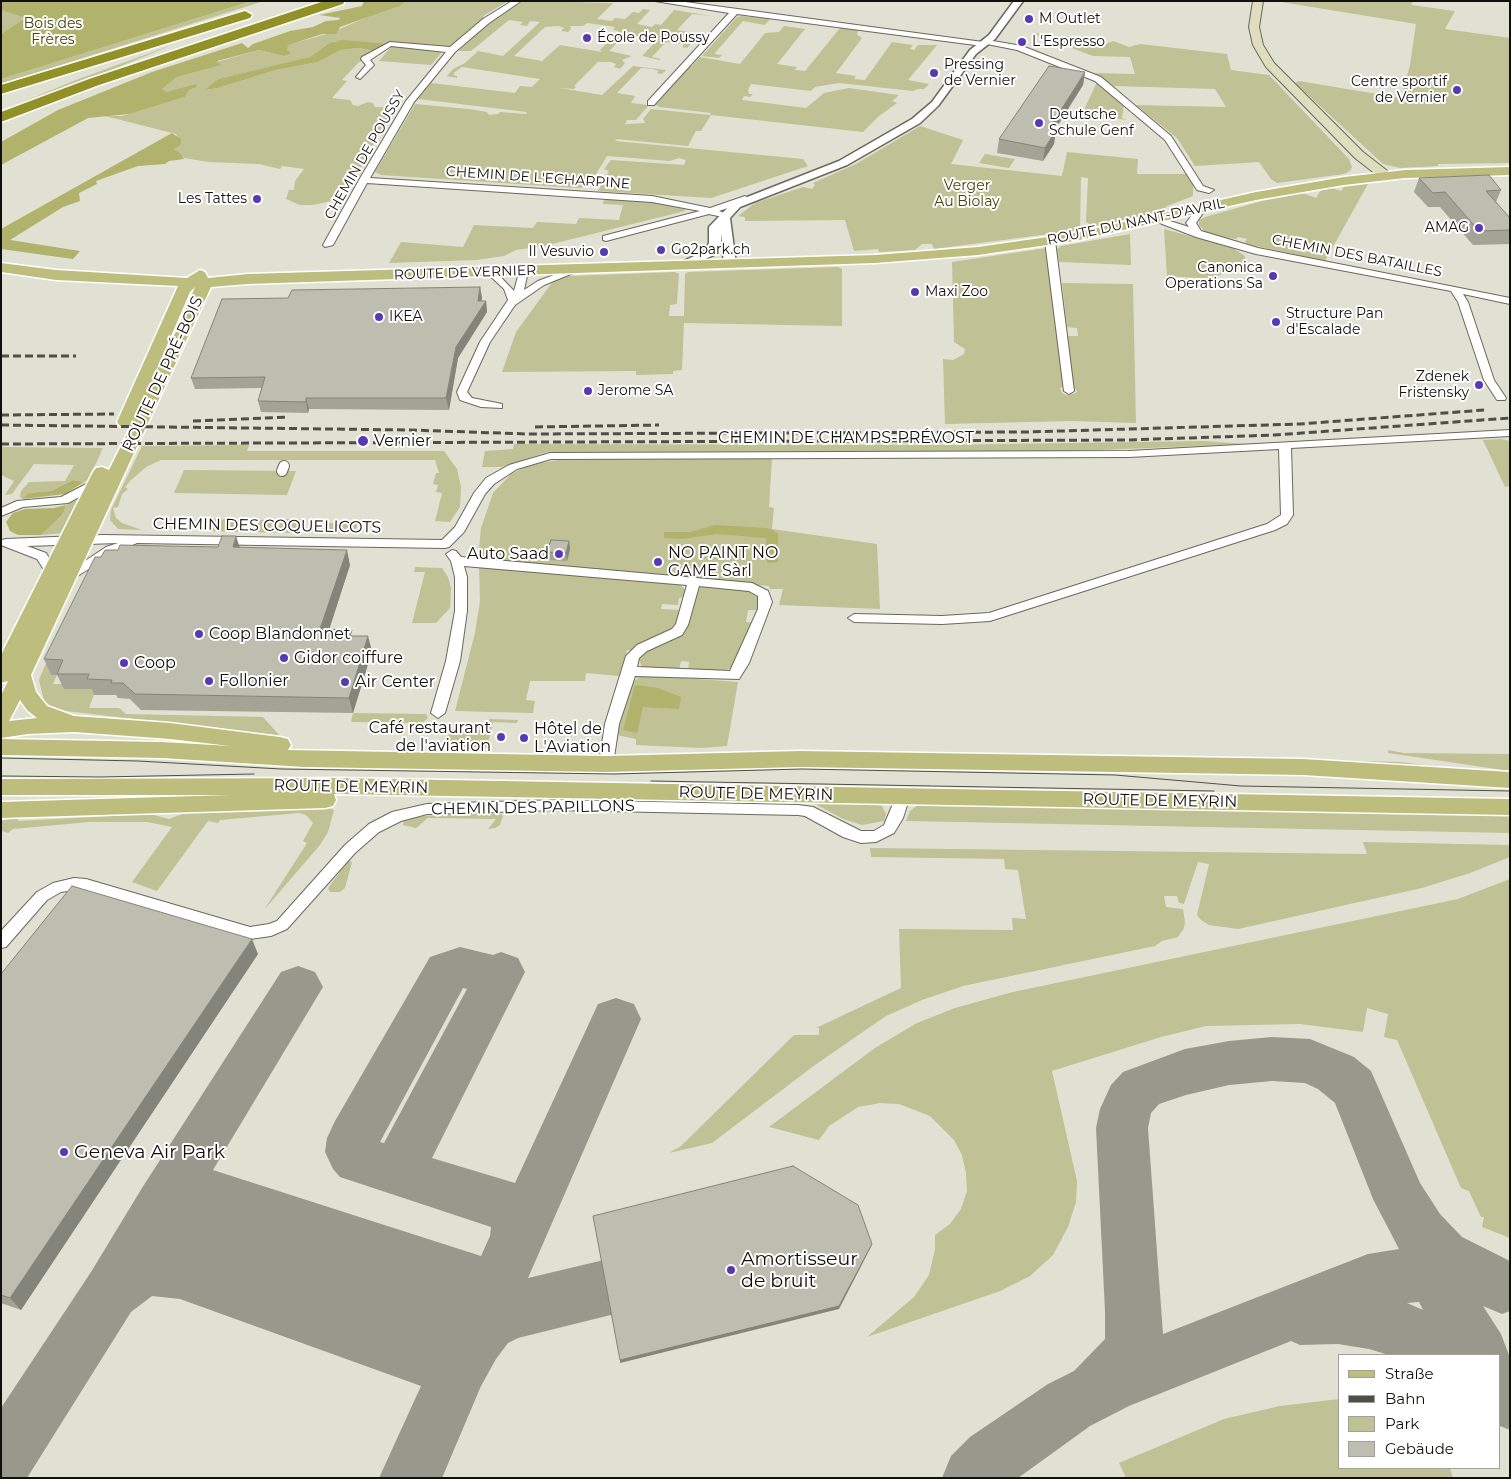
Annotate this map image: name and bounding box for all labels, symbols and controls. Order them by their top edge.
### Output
place label: M Outlet [1039,11,1101,27]
marker: M Outlet [1023,13,1035,25]
park label: Bois des Frères [24,16,82,48]
place label: École de Poussy [597,30,710,46]
marker: École de Poussy [581,32,593,44]
place label: L'Espresso [1032,34,1105,50]
marker: L'Espresso [1016,36,1028,48]
place label: Pressing de Vernier [944,57,1016,90]
marker: Pressing de Vernier [928,67,940,79]
place label: Centre sportif de Vernier [1351,74,1447,106]
marker: Centre sportif de Vernier [1451,84,1463,96]
street label: CHEMIN DE POUSSY [321,87,409,223]
place label: Deutsche Schule Genf [1049,107,1134,140]
marker: Deutsche Schule Genf [1033,117,1045,129]
street label: CHEMIN DE L'ECHARPINE [445,163,631,193]
park label: Verger Au Biolay [934,178,1000,210]
place label: Les Tattes [178,191,247,207]
marker: Les Tattes [251,193,263,205]
street label: ROUTE DU NANT-D'AVRIL [1046,195,1226,249]
place label: AMAG [1425,220,1469,236]
marker: AMAG [1473,222,1485,234]
street label: CHEMIN DES BATAILLES [1271,231,1443,281]
place label: Go2park.ch [671,242,750,258]
place label: Il Vesuvio [529,244,594,260]
marker: Go2park.ch [655,244,667,256]
marker: Il Vesuvio [598,246,610,258]
place label: Canonica Operations Sa [1165,260,1263,292]
street label: ROUTE DE VERNIER [393,262,537,284]
marker: Canonica Operations Sa [1267,270,1279,282]
place label: Maxi Zoo [925,284,988,300]
marker: Maxi Zoo [909,286,921,298]
street label: ROUTE DE PRÉ-BOIS [119,293,207,455]
place label: Structure Pan d'Escalade [1286,306,1384,338]
place label: IKEA [389,309,423,325]
marker: IKEA [373,311,385,323]
marker: Structure Pan d'Escalade [1270,316,1282,328]
place label: Zdenek Fristensky [1398,369,1469,402]
marker: Zdenek Fristensky [1473,379,1485,391]
place label: Jerome SA [598,383,673,399]
marker: Jerome SA [582,385,594,397]
street label: CHEMIN DE CHAMPS-PRÉVOST [718,428,974,448]
place label: Vernier [374,431,431,451]
marker: Vernier [356,434,370,448]
street label: CHEMIN DES COQUELICOTS [153,514,381,538]
place label: NO PAINT NO GAME Sàrl [668,543,779,581]
place label: Auto Saad [467,544,549,564]
marker: Auto Saad [553,548,565,560]
marker: NO PAINT NO GAME Sàrl [652,556,664,568]
place label: Coop Blandonnet [209,624,350,644]
marker: Coop Blandonnet [193,628,205,640]
place label: Gidor coiffure [294,648,403,668]
marker: Gidor coiffure [278,652,290,664]
place label: Coop [134,653,176,673]
marker: Coop [118,657,130,669]
place label: Follonier [219,671,289,691]
place label: Air Center [355,672,435,692]
marker: Follonier [203,675,215,687]
marker: Air Center [339,676,351,688]
place label: Café restaurant de l'aviation [369,718,491,756]
place label: Hôtel de L'Aviation [534,719,611,757]
marker: Café restaurant de l'aviation [495,731,507,743]
marker: Hôtel de L'Aviation [518,732,530,744]
street label: ROUTE DE MEYRIN [273,776,429,798]
street label: ROUTE DE MEYRIN [678,783,834,805]
street label: ROUTE DE MEYRIN [1082,790,1238,812]
street label: CHEMIN DES PAPILLONS [431,797,635,819]
place label: Geneva Air Park [74,1141,225,1163]
marker: Geneva Air Park [58,1146,70,1158]
place label: Amortisseur de bruit [741,1248,858,1292]
marker: Amortisseur de bruit [725,1264,737,1276]
legend [1338,1354,1501,1469]
text: Straße [1385,1364,1434,1383]
text: Bahn [1385,1389,1425,1408]
text: Park [1385,1414,1419,1433]
text: Gebäude [1385,1439,1454,1458]

